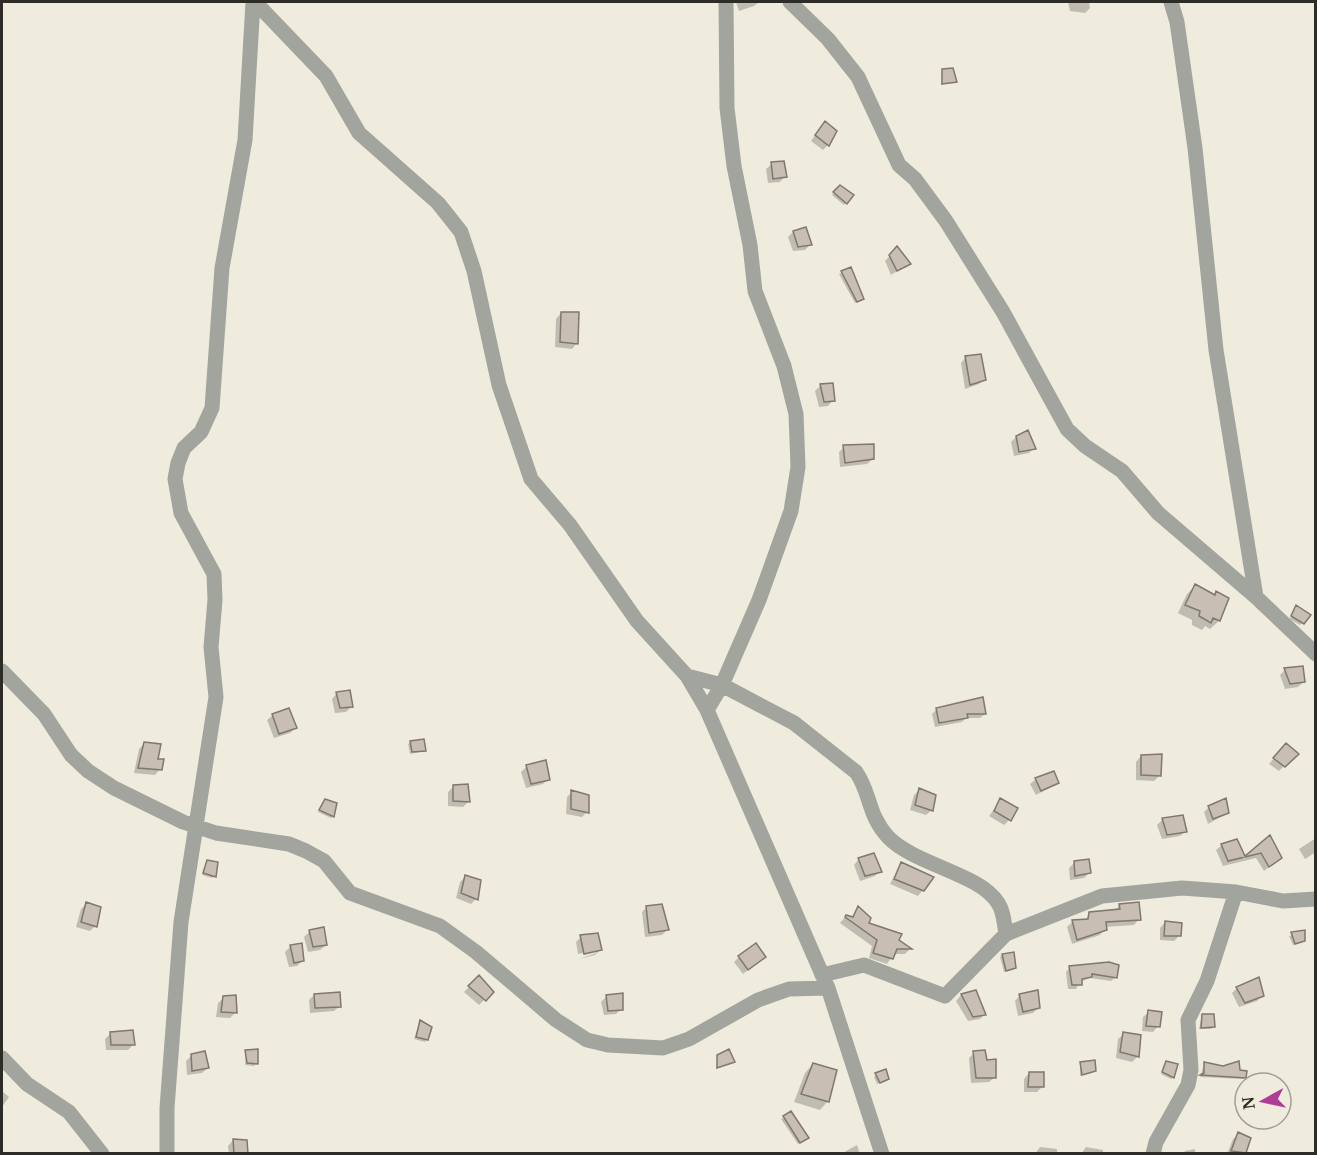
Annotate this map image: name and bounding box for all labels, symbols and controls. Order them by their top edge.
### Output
north arrow [1233,1071,1293,1131]
text: N [1236,1095,1260,1111]

